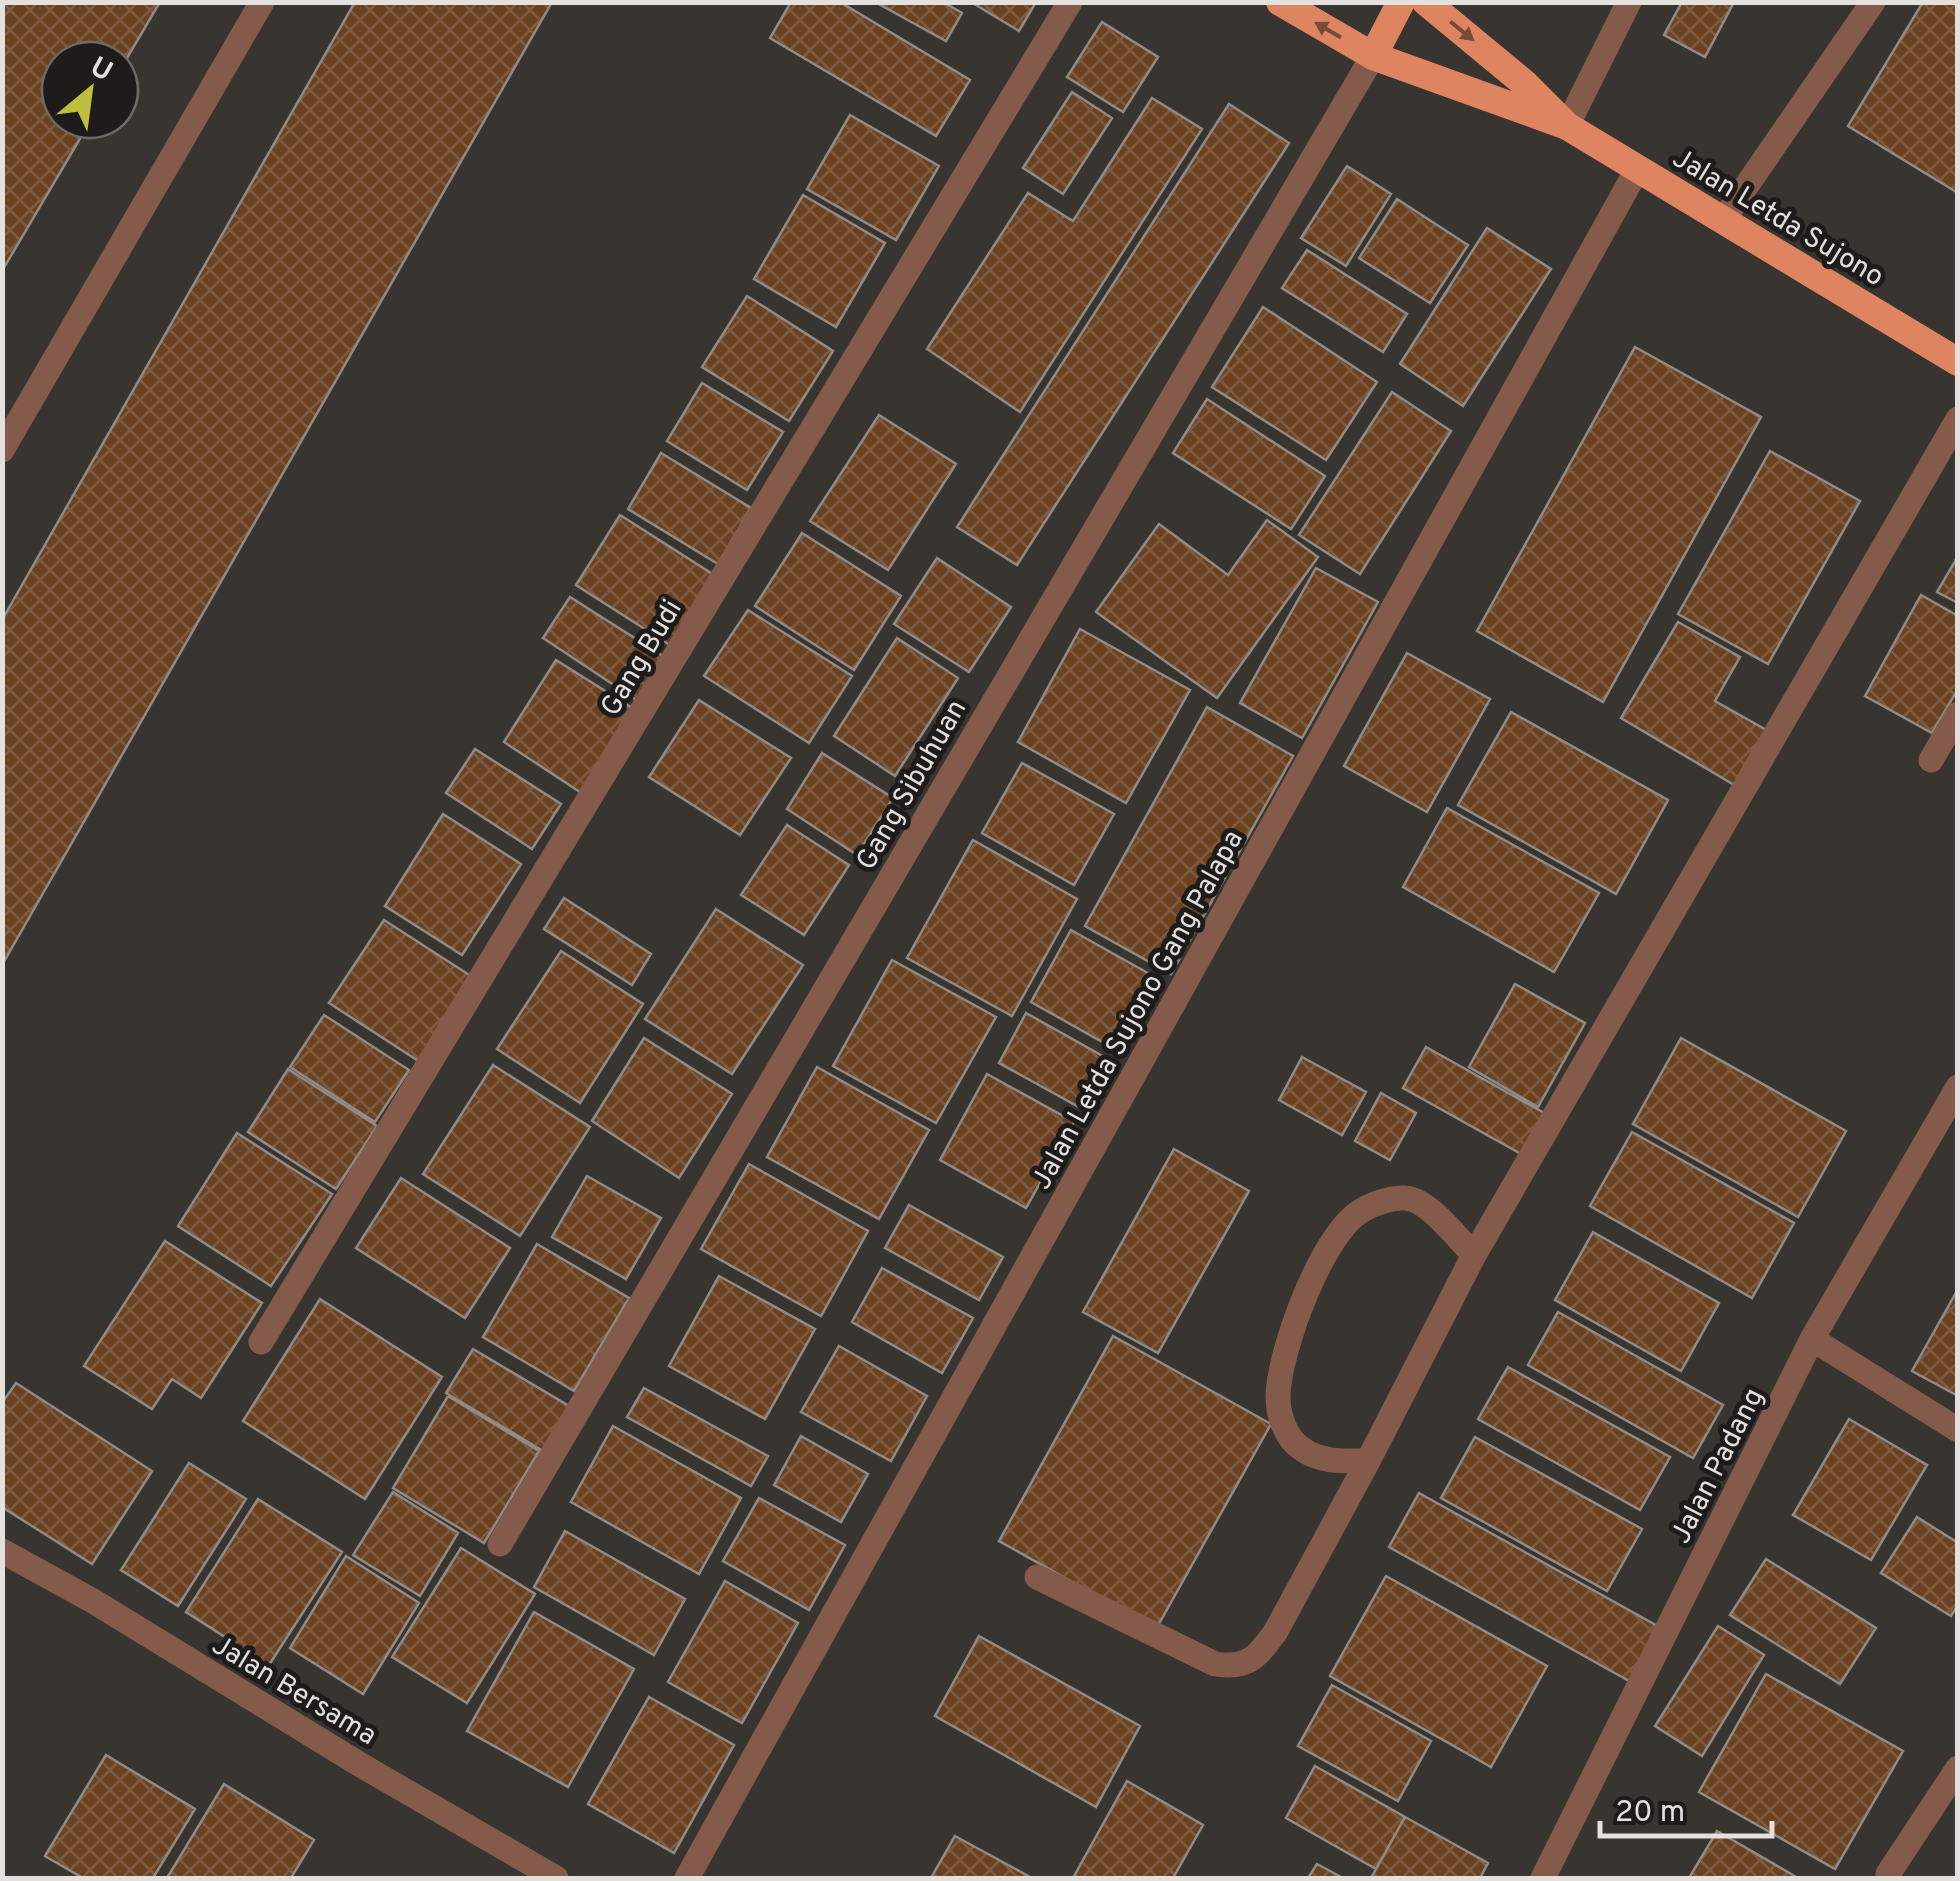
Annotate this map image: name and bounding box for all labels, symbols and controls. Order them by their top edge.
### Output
one-way arrow [1449,20,1474,41]
one-way arrow [1314,22,1343,39]
north arrow [40,40,140,140]
text: U [83,50,118,91]
street label: Jalan Letda Sujono [1665,141,1890,296]
street label: Gang Budi [594,594,691,723]
street label: Gang Sibuhuan [849,694,976,877]
street label: Jalan Letda Sujono Gang Palapa [1025,825,1253,1196]
street label: Jalan Padang [1664,1383,1773,1550]
street label: Jalan Bersama [205,1628,382,1755]
scale bar [1600,1776,1772,1838]
text: 20 m [1615,1795,1685,1832]

